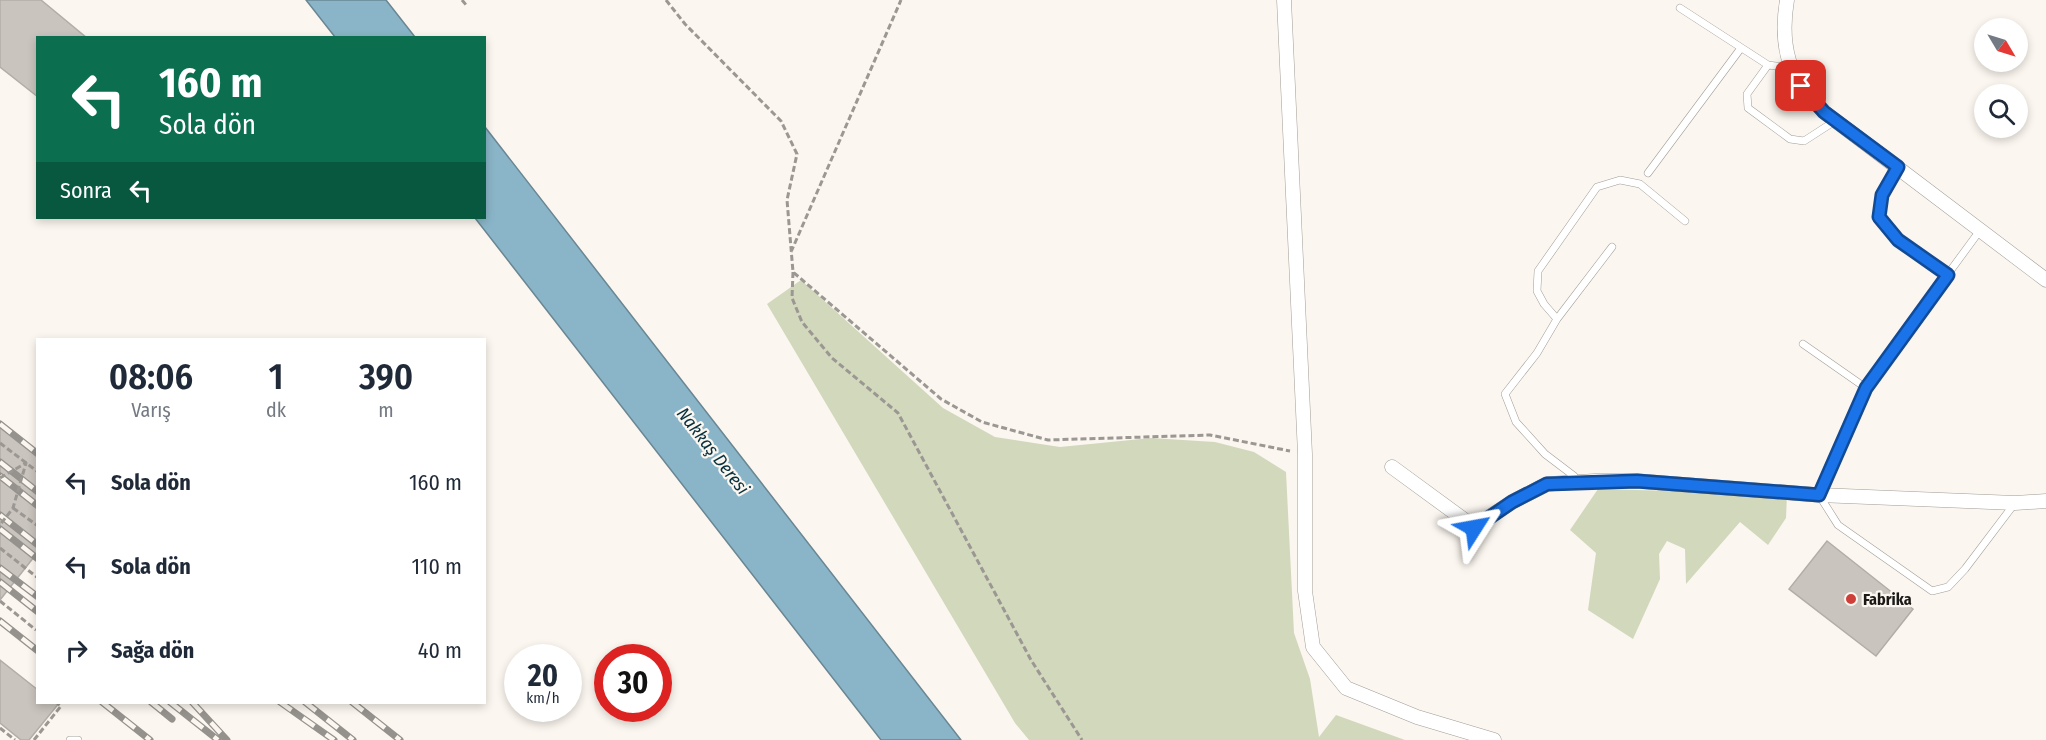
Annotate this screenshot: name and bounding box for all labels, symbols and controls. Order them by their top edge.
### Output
north arrow [1974,18,2028,72]
map controls [1974,18,2028,138]
text: 160 m [159,58,262,108]
icon: left [60,60,138,138]
pin [1775,60,1826,111]
icon: arrive [1784,69,1817,102]
button: search [1974,84,2028,138]
text: Sola dön [159,109,256,141]
icon: left [124,174,157,207]
text: Sonra [60,177,112,204]
text: 08:06 [109,355,193,399]
text: 1 [269,355,284,399]
text: 390 [359,355,413,399]
text: Varış [131,398,171,422]
text: dk [266,398,286,422]
text: m [378,398,394,422]
water label: Nakkaş Deresi [672,403,754,499]
icon: left [60,466,93,499]
text: Sola dön [111,469,191,496]
text: 160 m [409,469,462,496]
position arrow [1442,496,1506,560]
icon: left [60,550,93,583]
text: Sola dön [111,553,191,580]
text: 110 m [412,553,462,580]
place label: Fabrika [1863,590,1912,609]
marker: Fabrika [1844,592,1858,606]
icon: right [60,634,93,667]
text: Sağa dön [111,637,194,664]
text: 40 m [418,637,462,664]
speed limit sign: 30 [594,644,672,722]
text: 20 [528,658,558,694]
text: km/h [526,689,560,707]

